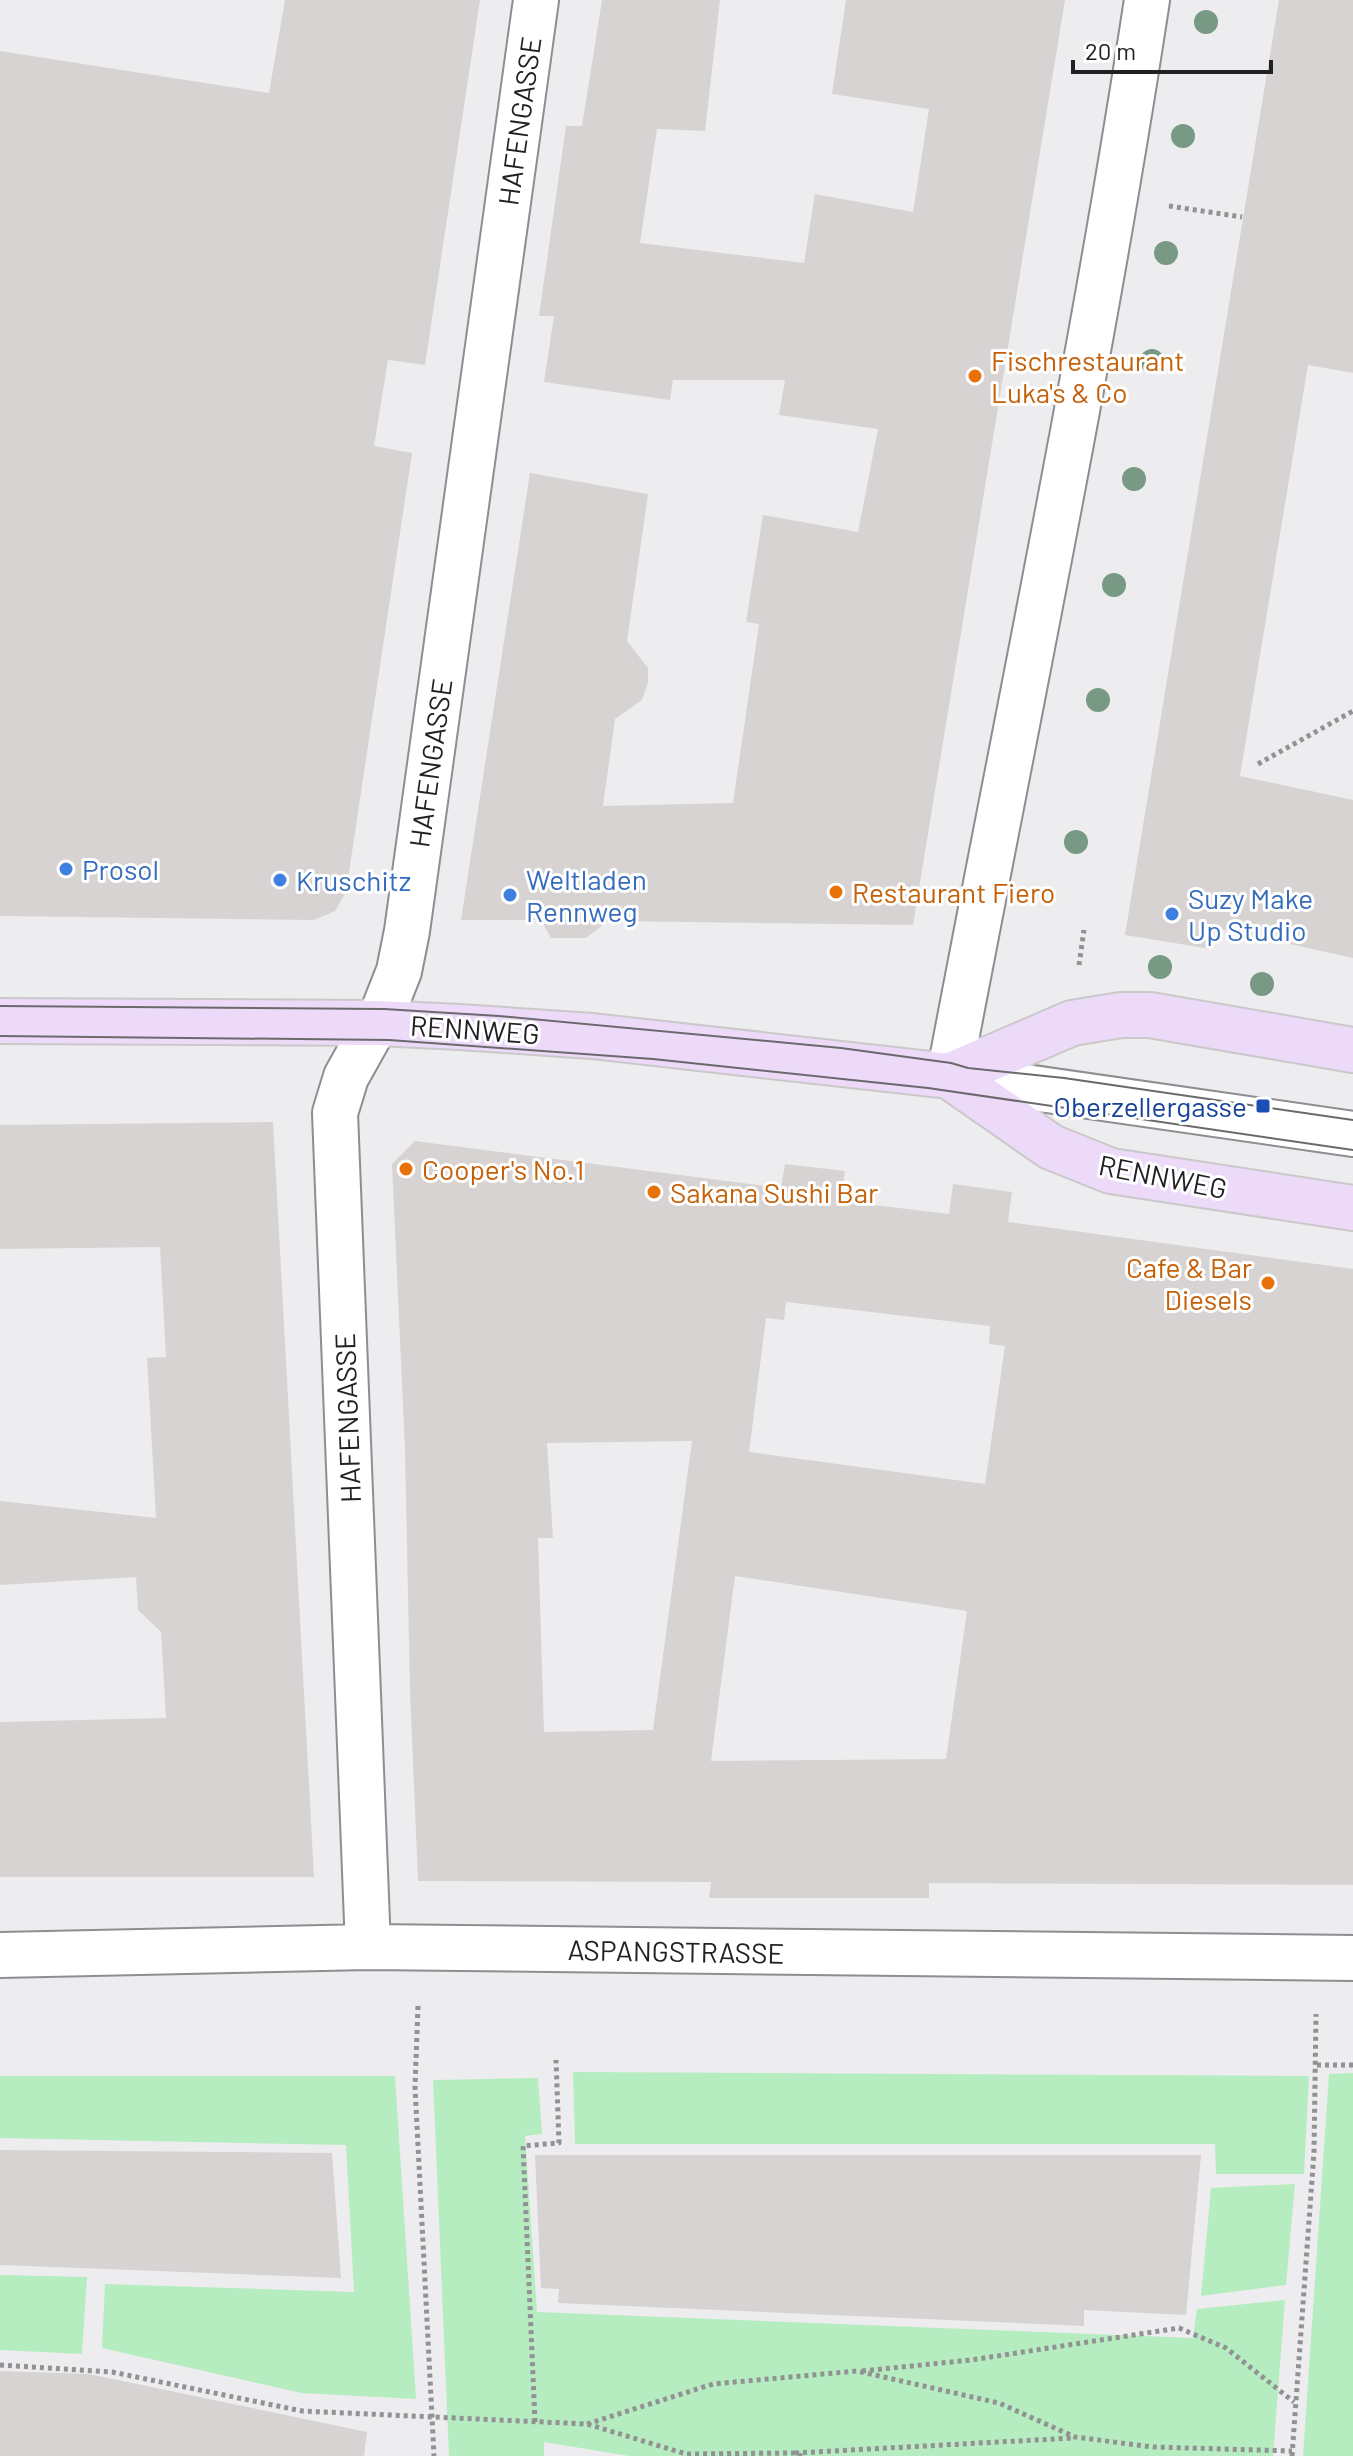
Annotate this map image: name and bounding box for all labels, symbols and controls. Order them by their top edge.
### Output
scale bar [1073,24,1271,74]
street label: HAFENGASSE [490,34,548,208]
text: 20 m [1085,36,1136,65]
place label: Fischrestaurant Luka's & Co [991,343,1185,409]
marker: Fischrestaurant Luka's & Co [966,367,984,385]
street label: HAFENGASSE [401,676,459,850]
place label: Prosol [82,852,159,886]
marker: Prosol [57,860,75,878]
place label: Weltladen Rennweg [526,862,647,928]
place label: Kruschitz [296,863,411,897]
marker: Kruschitz [271,871,289,889]
place label: Restaurant Fiero [852,875,1055,909]
place label: Suzy Make Up Studio [1188,881,1313,947]
marker: Restaurant Fiero [827,883,845,901]
marker: Weltladen Rennweg [501,886,519,904]
marker: Suzy Make Up Studio [1163,905,1181,923]
street label: RENNWEG [409,1008,541,1050]
place label: Oberzellergasse [1054,1089,1247,1123]
marker: Oberzellergasse [1254,1097,1272,1115]
street label: RENNWEG [1096,1147,1230,1205]
place label: Cooper's No.1 [422,1152,584,1186]
marker: Cooper's No.1 [397,1160,415,1178]
place label: Sakana Sushi Bar [670,1175,878,1209]
marker: Sakana Sushi Bar [645,1183,663,1201]
place label: Cafe & Bar Diesels [1126,1250,1252,1316]
marker: Cafe & Bar Diesels [1259,1274,1277,1292]
street label: HAFENGASSE [327,1332,367,1504]
street label: ASPANGSTRASSE [567,1932,785,1970]

